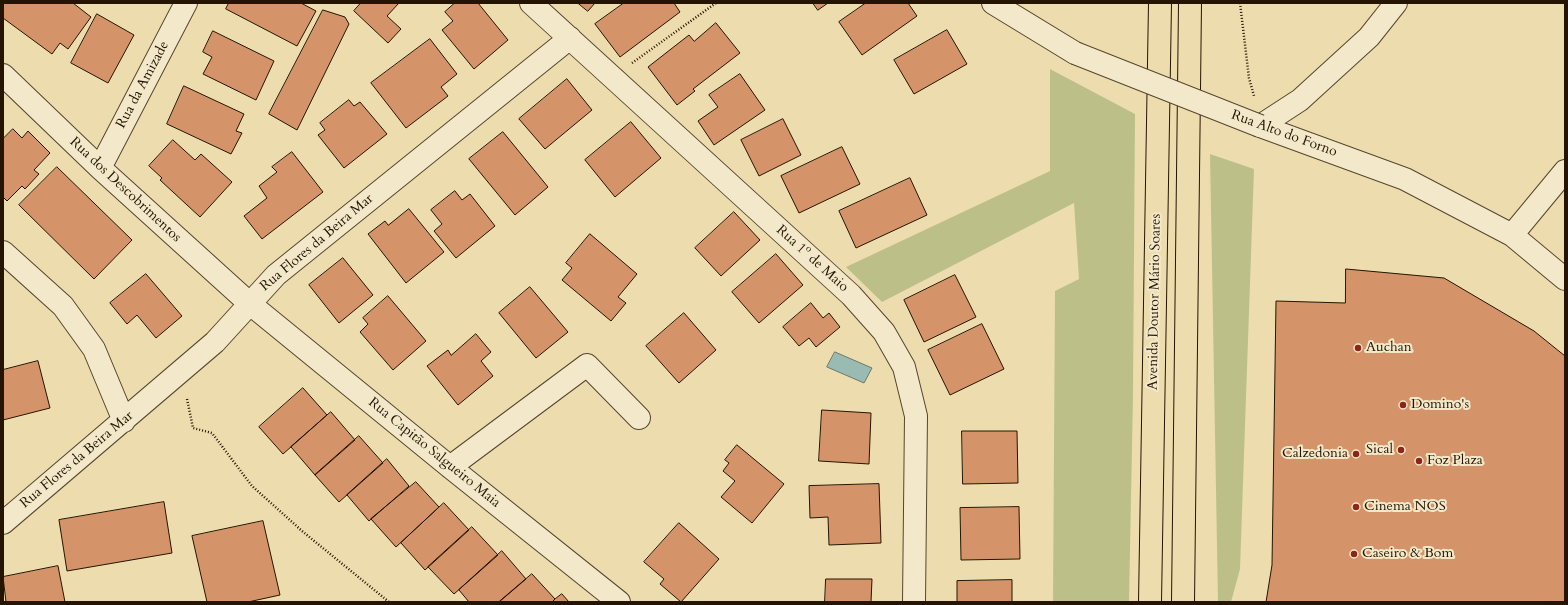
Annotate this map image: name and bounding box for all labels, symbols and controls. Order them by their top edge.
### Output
street label: Rua da Amizade [113,39,173,131]
street label: Rua Alto do Forno [1229,107,1339,161]
street label: Rua dos Descobrimentos [66,134,184,246]
street label: Rua Flores da Beira Mar [257,191,377,295]
street label: Avenida Doutor Mário Soares [1145,214,1165,390]
street label: Rua 1º de Maio [772,222,852,296]
place label: Auchan [1366,340,1412,356]
marker: Auchan [1353,343,1363,353]
street label: Rua Capitão Salgueiro Maia [364,394,504,512]
place label: Domino's [1411,397,1469,413]
marker: Domino's [1398,400,1408,410]
street label: Rua Flores da Beira Mar [17,408,137,512]
place label: Sical [1366,442,1393,458]
marker: Sical [1396,445,1406,455]
place label: Calzedonia [1282,446,1348,462]
marker: Calzedonia [1351,449,1361,459]
place label: Foz Plaza [1427,453,1483,469]
marker: Foz Plaza [1414,456,1424,466]
place label: Cinema NOS [1364,499,1446,515]
marker: Cinema NOS [1351,502,1361,512]
place label: Caseiro & Bom [1362,546,1453,562]
marker: Caseiro & Bom [1349,549,1359,559]

